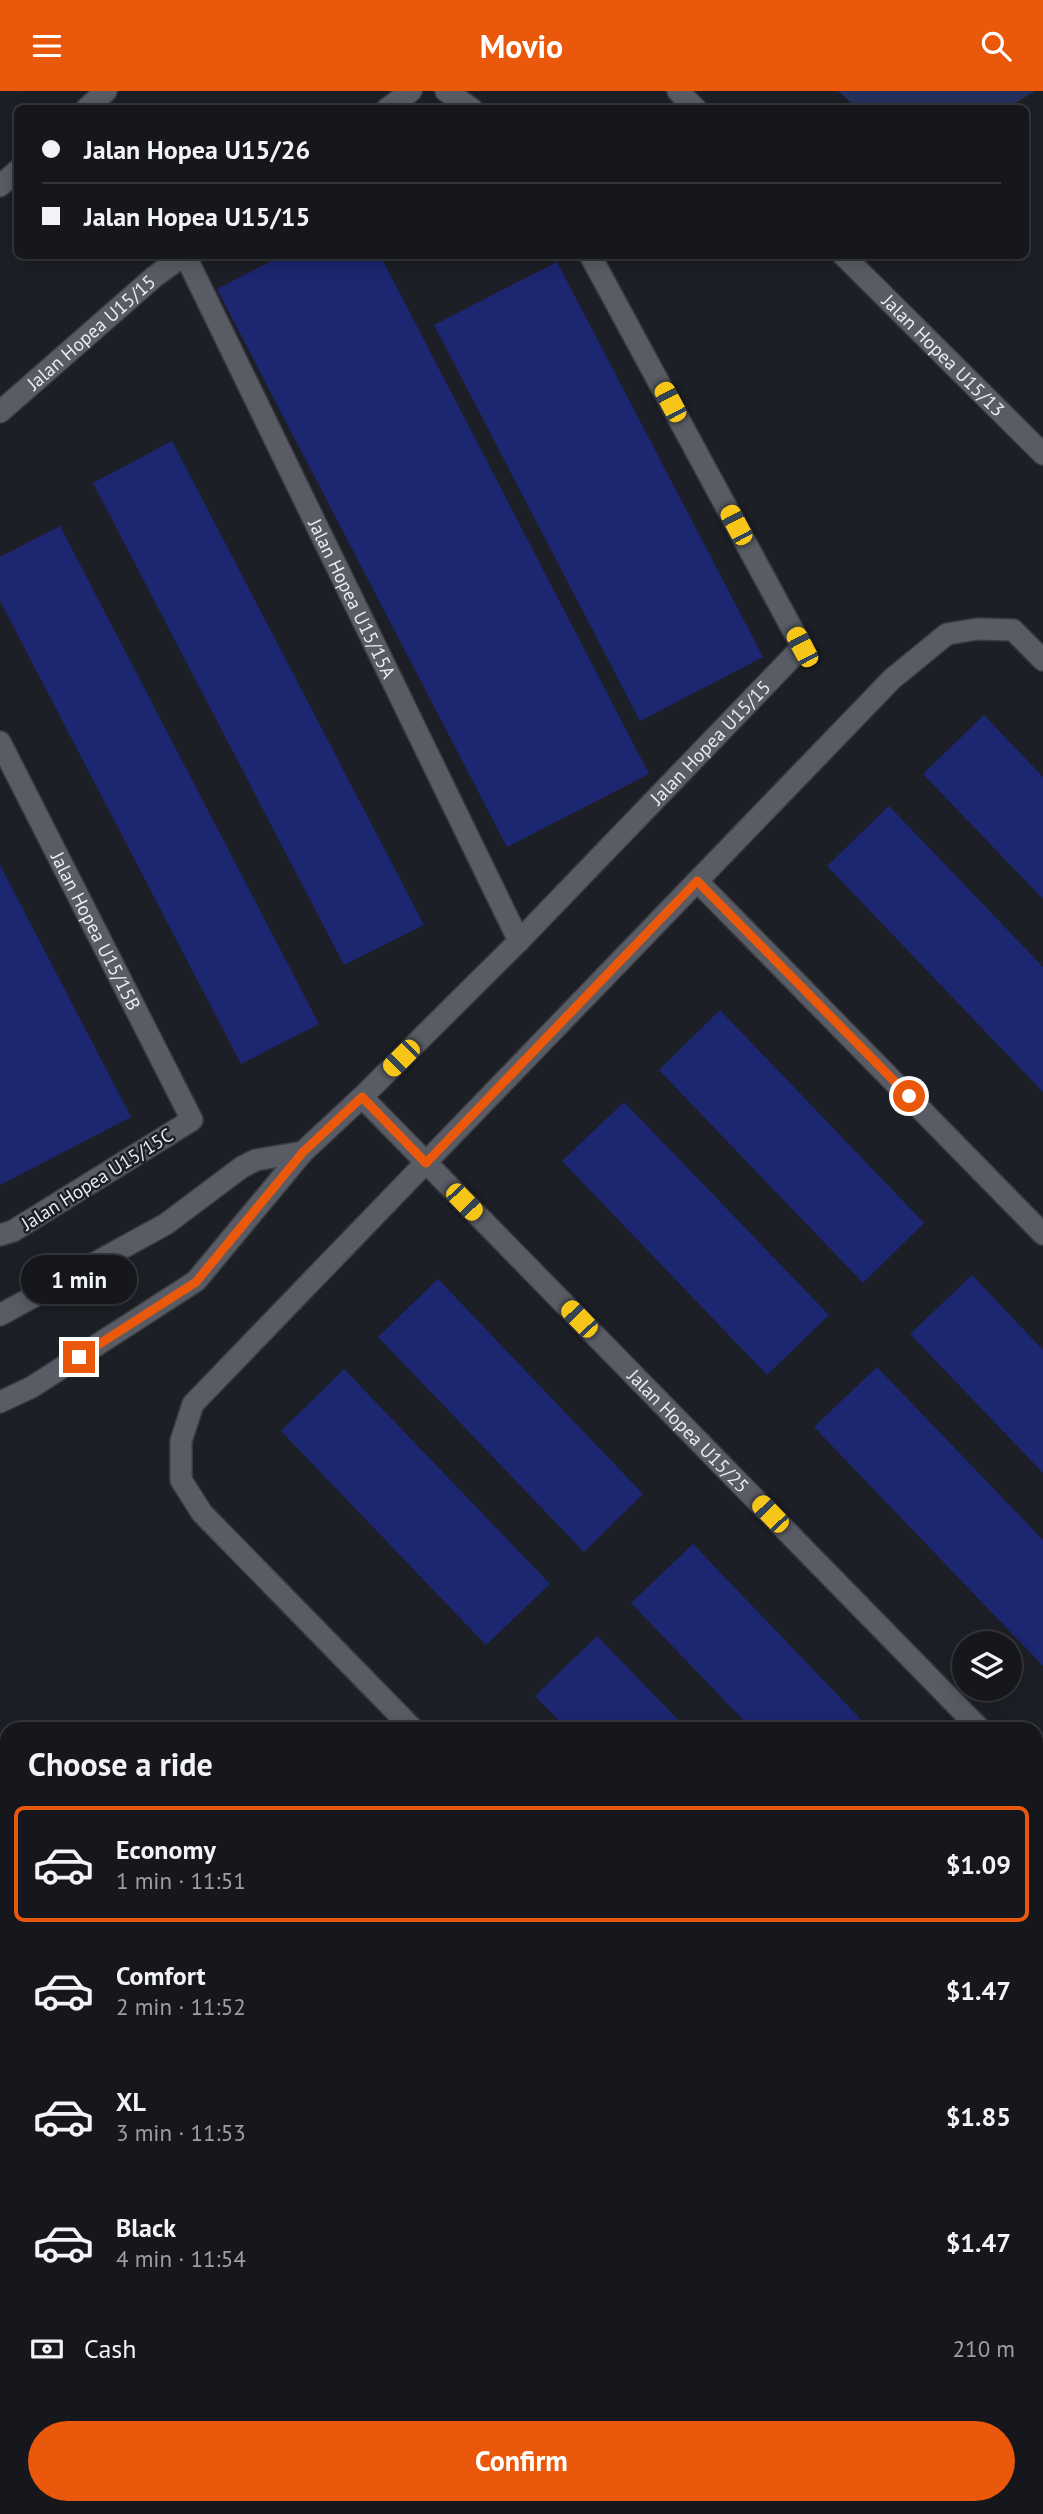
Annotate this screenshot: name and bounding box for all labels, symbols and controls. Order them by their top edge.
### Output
text: Movio [480,25,563,67]
icon: menu [28,27,66,65]
icon: search [977,27,1015,65]
text: Jalan Hopea U15/26 [84,133,310,166]
text: Jalan Hopea U15/15 [84,200,310,233]
street label: Jalan Hopea U15/15 [21,269,160,396]
street label: Jalan Hopea U15/13 [877,288,1010,421]
car [651,379,690,425]
car [717,502,756,548]
street label: Jalan Hopea U15/15A [303,514,401,682]
car [783,624,822,670]
street label: Jalan Hopea U15/15 [644,675,776,810]
street label: Jalan Hopea U15/15B [45,847,146,1014]
car [379,1036,424,1080]
route start [893,1080,925,1112]
street label: Jalan Hopea U15/15C [16,1123,177,1236]
car [442,1180,487,1224]
callout: 1 min [21,1255,137,1305]
text: 1 min [51,1265,107,1294]
car [557,1297,602,1341]
route end [63,1341,95,1373]
street label: Jalan Hopea U15/25 [622,1363,754,1498]
car [748,1492,793,1536]
map controls [952,1631,1022,1701]
button: layers [952,1631,1022,1701]
text: Choose a ride [28,1743,213,1785]
icon: car [32,1833,95,1896]
text: Economy [116,1833,216,1866]
text: $1.09 [946,1848,1011,1881]
text: 1 min · 11:51 [116,1866,246,1895]
icon: car [32,1959,95,2022]
text: Comfort [116,1959,206,1992]
text: $1.47 [946,1974,1011,2007]
text: 2 min · 11:52 [116,1992,246,2021]
icon: car [32,2085,95,2148]
text: XL [116,2085,146,2118]
text: $1.85 [946,2100,1011,2133]
text: 3 min · 11:53 [116,2118,246,2147]
icon: car [32,2211,95,2274]
text: Black [116,2211,176,2244]
text: $1.47 [946,2226,1011,2259]
text: 4 min · 11:54 [116,2244,246,2273]
icon: cash [28,2330,66,2368]
text: Cash [84,2332,136,2365]
text: 210 m [953,2334,1015,2363]
button: Confirm [28,2421,1015,2501]

